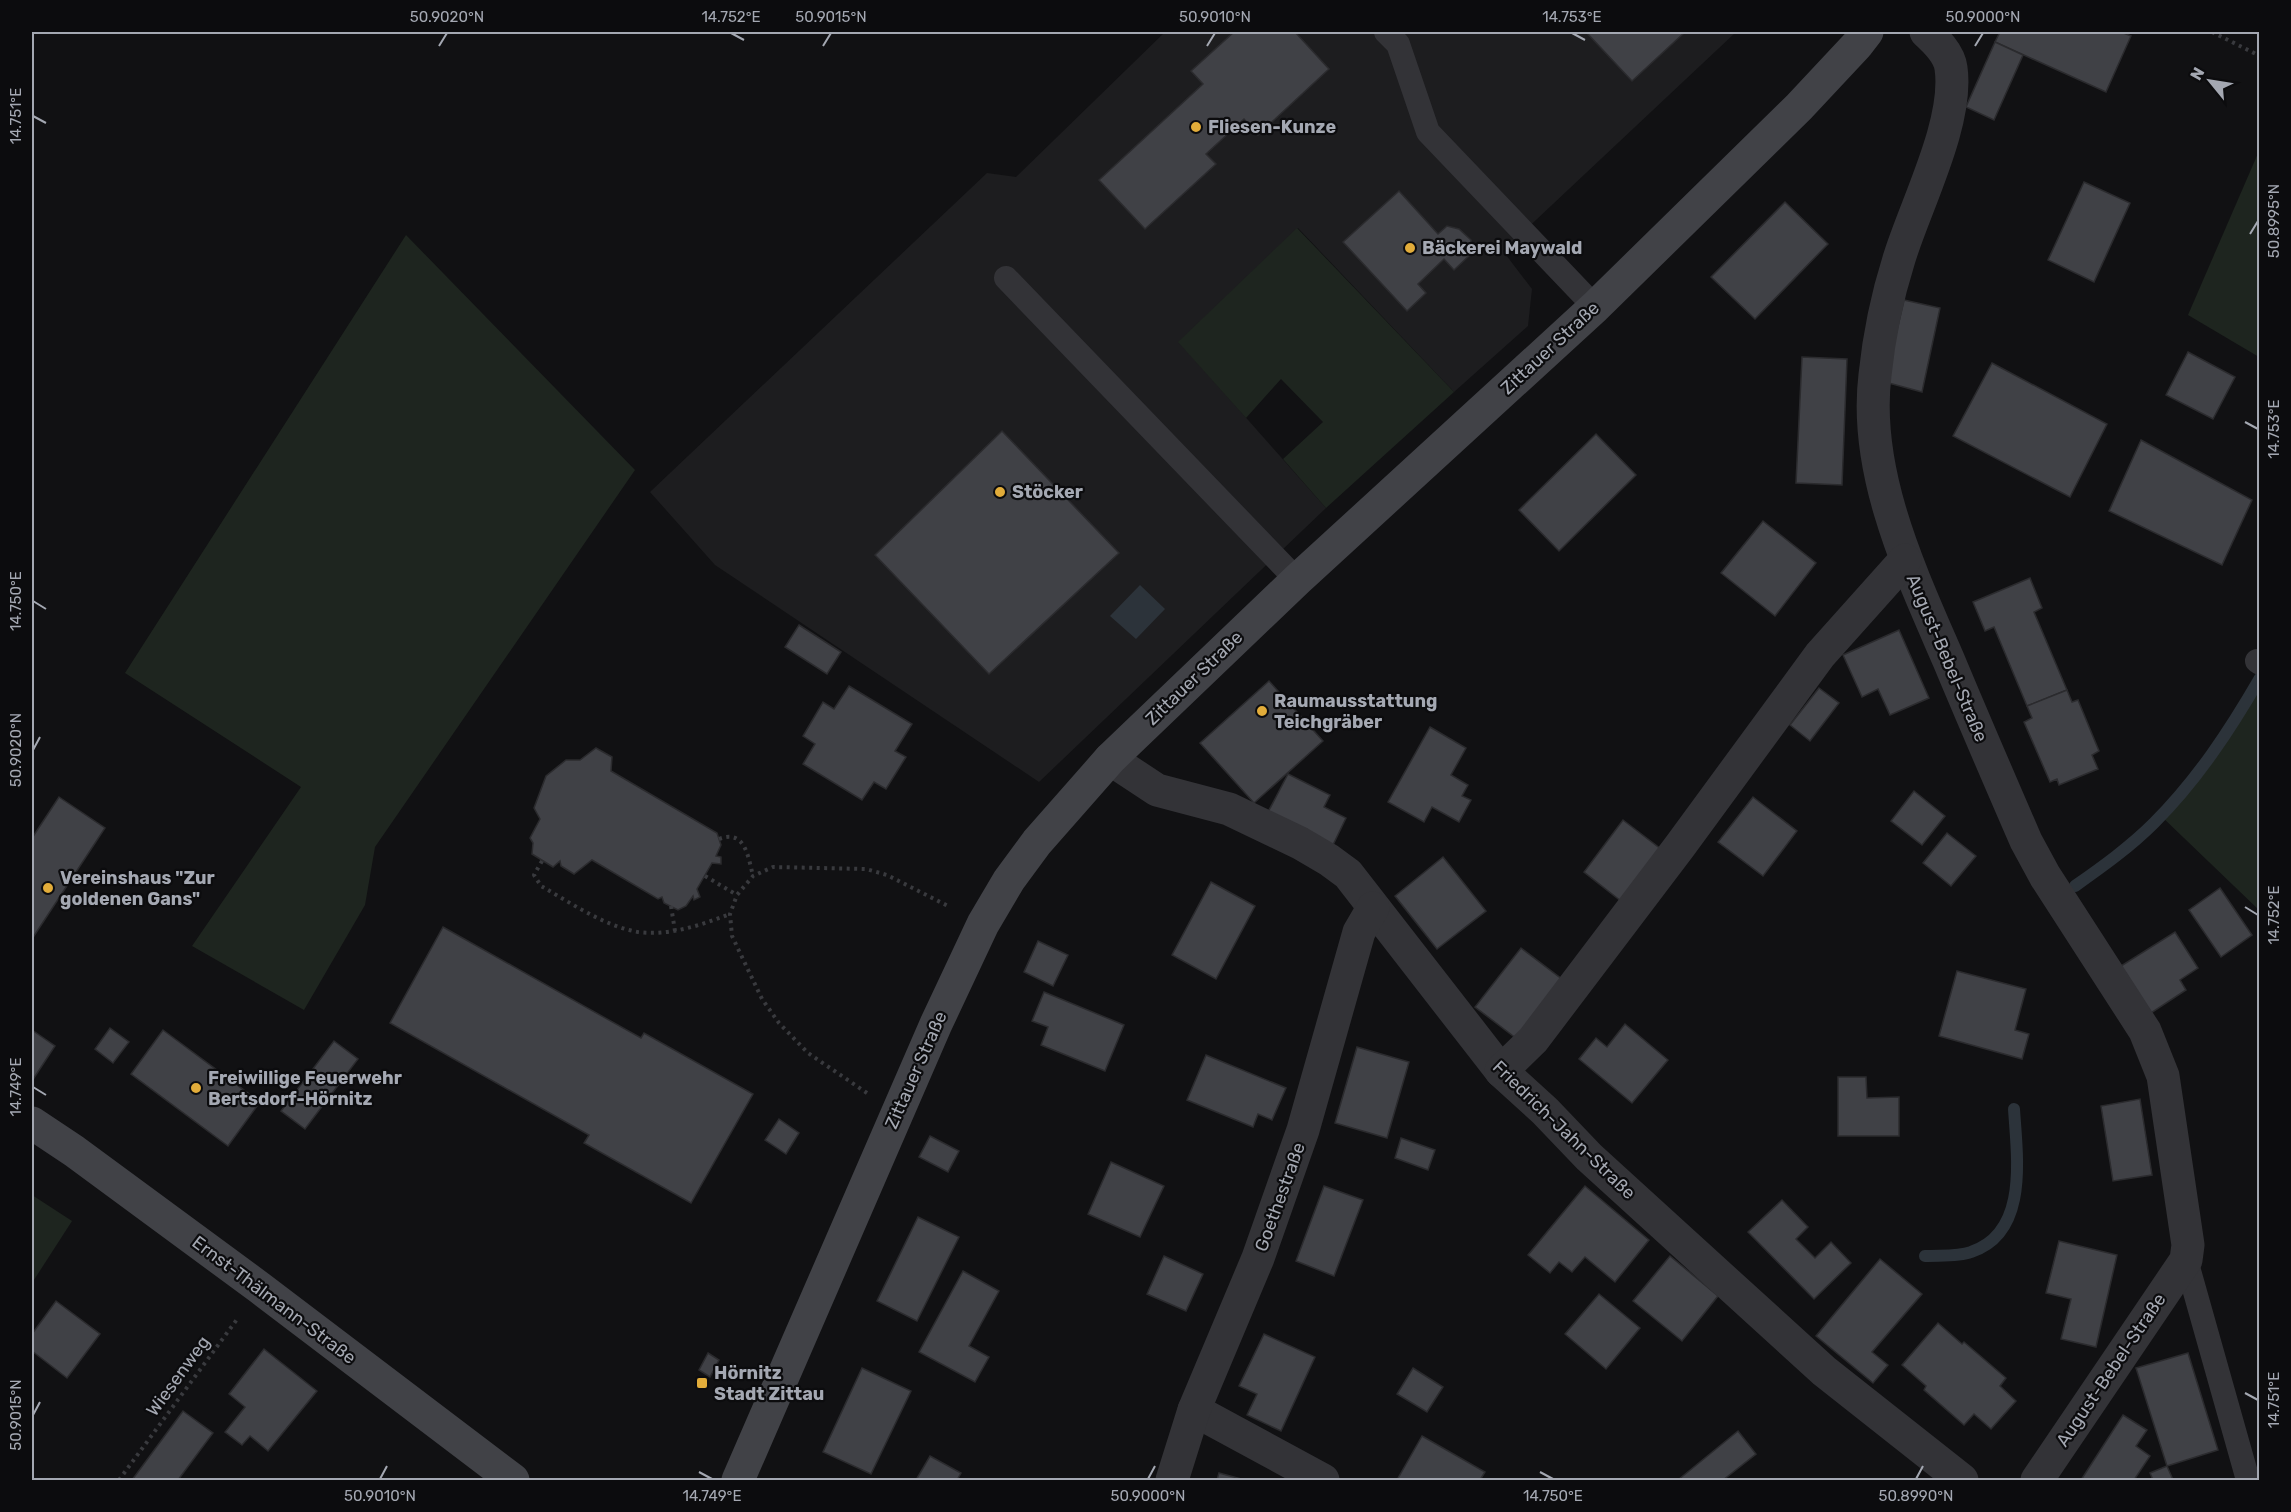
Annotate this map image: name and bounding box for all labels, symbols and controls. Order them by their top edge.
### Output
text: 50.9020°N [410,8,484,26]
text: 14.752°E [701,8,761,26]
text: 50.9015°N [795,8,867,26]
text: 50.9010°N [1179,8,1251,26]
text: 14.753°E [1542,8,1602,26]
text: 50.9000°N [1945,8,2021,26]
north arrow [2180,51,2240,111]
text: N [2186,64,2209,83]
text: 14.751°E [7,88,25,144]
place label: Fliesen-Kunze [1208,116,1336,138]
marker: Fliesen-Kunze [1189,120,1203,134]
text: 50.8995°N [2265,184,2283,258]
place label: Bäckerei Maywald [1422,237,1582,259]
marker: Bäckerei Maywald [1403,241,1417,255]
street label: Zittauer Straße [1496,297,1604,399]
text: 14.753°E [2265,399,2283,459]
place label: Stöcker [1012,481,1083,503]
marker: Stöcker [993,485,1007,499]
text: 14.750°E [7,571,25,631]
street label: August-Bebel-Straße [1902,571,1992,745]
street label: Zittauer Straße [1141,626,1247,730]
place label: Raumausstattung Teichgräber [1274,690,1437,733]
marker: Raumausstattung Teichgräber [1255,704,1269,718]
text: 50.9020°N [7,713,25,787]
place label: Vereinshaus "Zur goldenen Gans" [60,867,215,910]
marker: Vereinshaus "Zur goldenen Gans" [41,881,55,895]
text: 14.752°E [2265,885,2283,945]
street label: Zittauer Straße [880,1008,952,1132]
street label: Friedrich-Jahn-Straße [1488,1056,1640,1204]
text: 14.749°E [7,1057,25,1117]
place label: Freiwillige Feuerwehr Bertsdorf-Hörnitz [208,1067,402,1110]
marker: Freiwillige Feuerwehr Bertsdorf-Hörnitz [189,1081,203,1095]
street label: Goethestraße [1250,1140,1310,1254]
street label: Ernst-Thälmann-Straße [188,1231,360,1369]
street label: August-Bebel-Straße [2052,1289,2170,1451]
street label: Wiesenweg [141,1332,215,1420]
place label: Hörnitz Stadt Zittau [714,1362,824,1405]
text: 14.751°E [2265,1372,2283,1428]
marker: Hörnitz Stadt Zittau [695,1376,709,1390]
text: 50.9015°N [7,1379,25,1451]
text: 50.9010°N [344,1487,416,1505]
text: 14.749°E [682,1487,742,1505]
text: 50.9000°N [1110,1487,1186,1505]
text: 14.750°E [1523,1487,1583,1505]
text: 50.8990°N [1879,1487,1953,1505]

